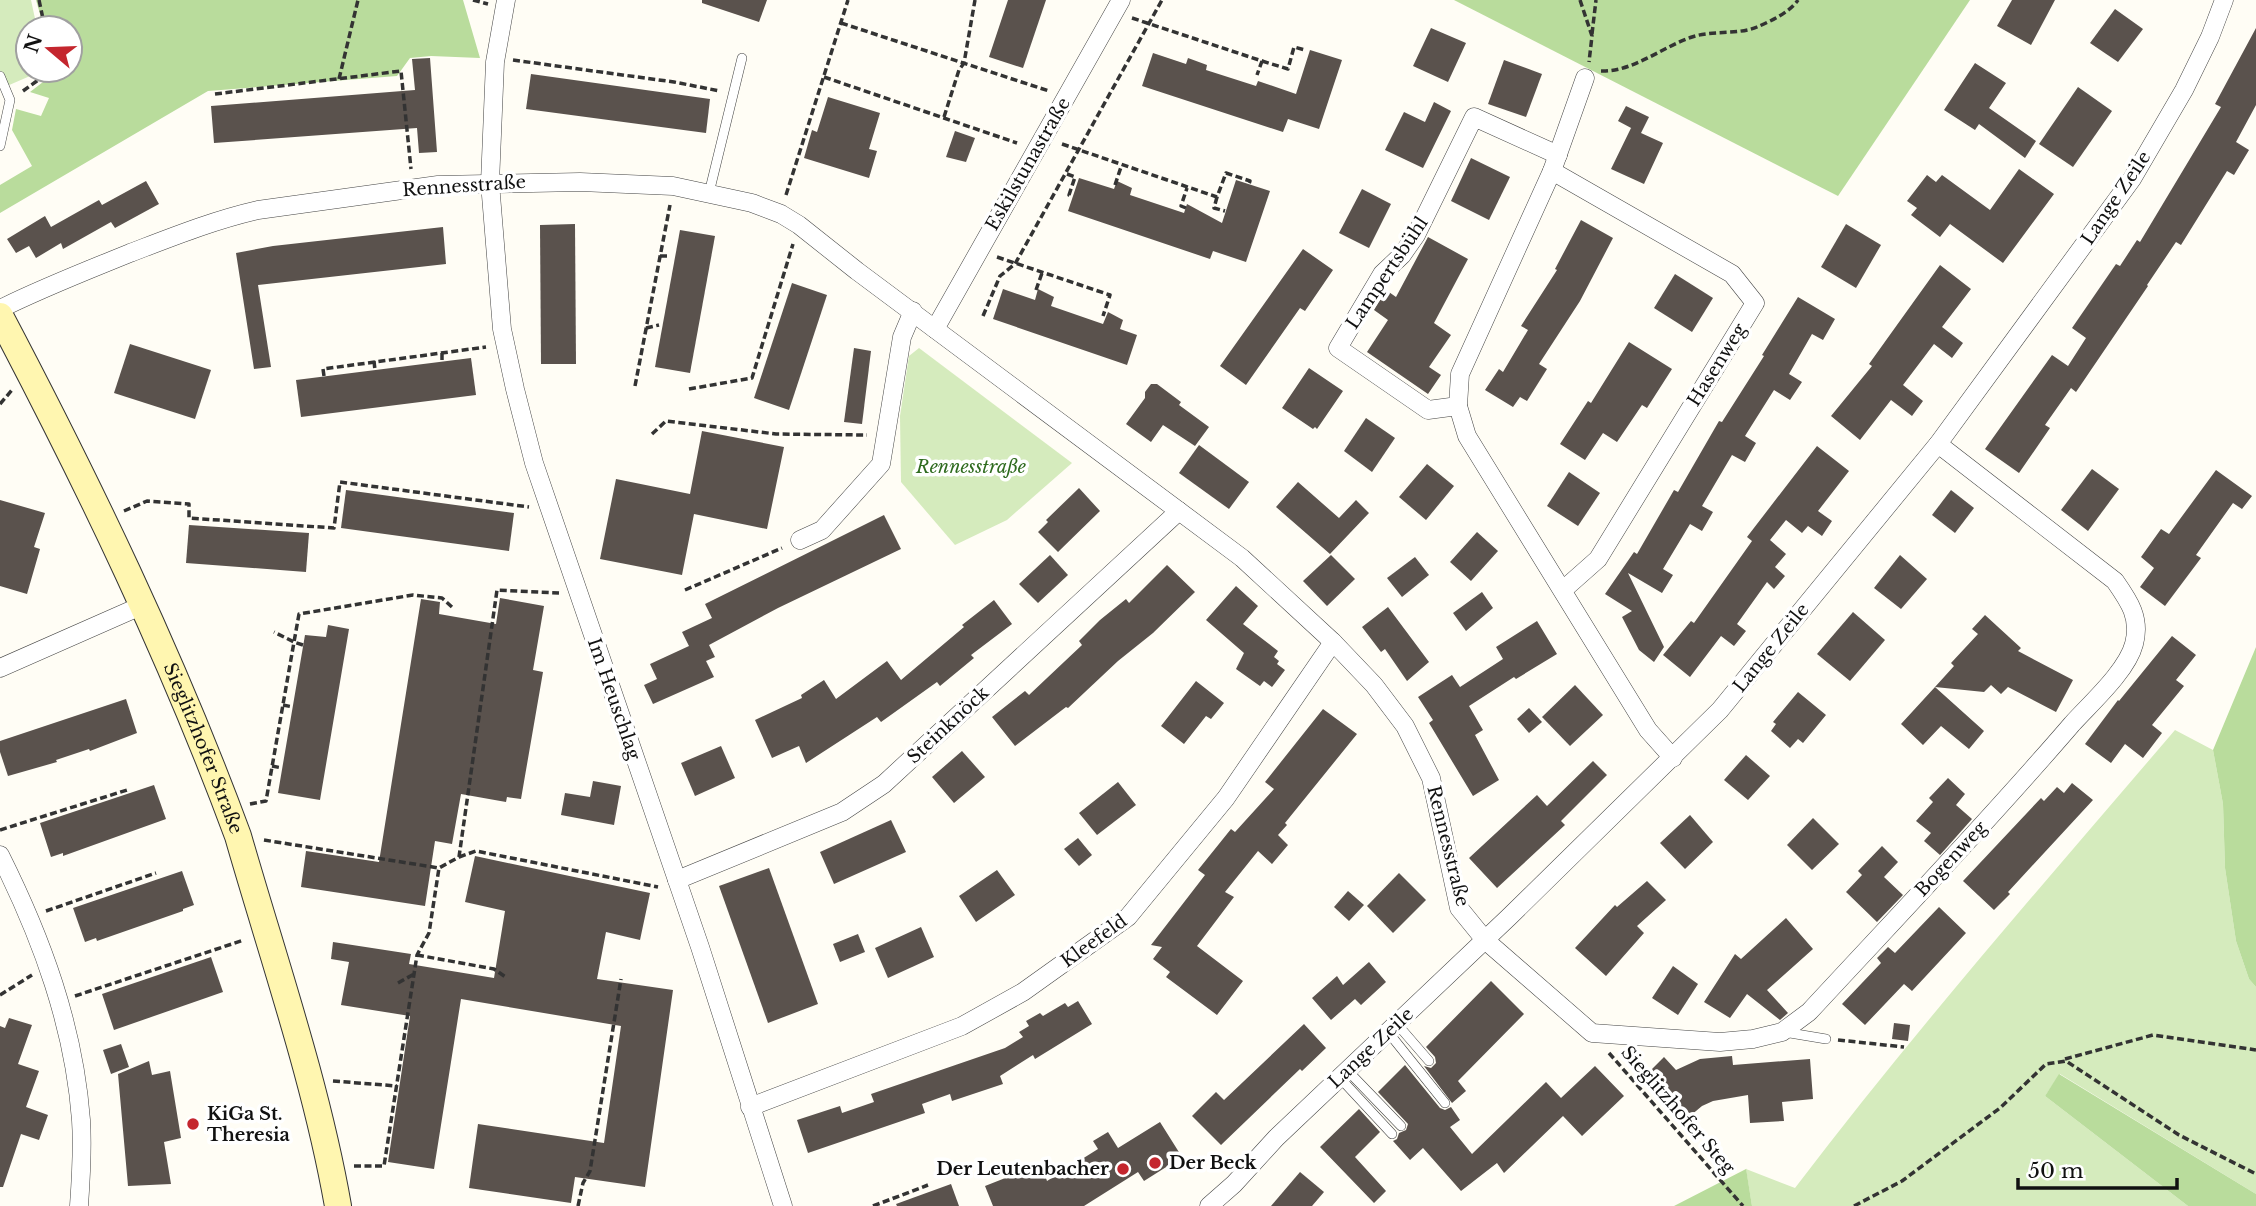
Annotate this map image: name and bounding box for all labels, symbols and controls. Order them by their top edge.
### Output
north arrow [14,14,84,84]
text: N [20,31,47,56]
street label: Eskilstunastraße [981,94,1075,234]
street label: Lange Zeile [2077,147,2155,249]
street label: Rennesstraße [401,171,527,201]
street label: Lampertsbühl [1341,213,1433,333]
street label: Hasenweg [1683,319,1751,410]
park label: Rennesstraße [915,456,1026,478]
street label: Lange Zeile [1728,599,1814,697]
street label: Im Heuschlag [583,635,645,763]
street label: Sieglitzhofer Straße [159,660,247,837]
street label: Steinknöck [903,682,993,768]
street label: Rennesstraße [1422,783,1474,909]
street label: Bogenweg [1911,817,1991,901]
street label: Kleefeld [1057,910,1131,972]
street label: Lange Zeile [1324,1003,1418,1093]
street label: Sieglitzhofer Steg [1617,1042,1740,1179]
place label: KiGa St. Theresia [207,1103,291,1146]
marker: KiGa St. Theresia [185,1116,201,1132]
scale bar [2018,1146,2177,1190]
place label: Der Beck [1169,1152,1258,1174]
marker: Der Beck [1147,1155,1163,1171]
place label: Der Leutenbacher [936,1158,1109,1180]
text: 50 m [2028,1158,2084,1184]
marker: Der Leutenbacher [1115,1161,1131,1177]

